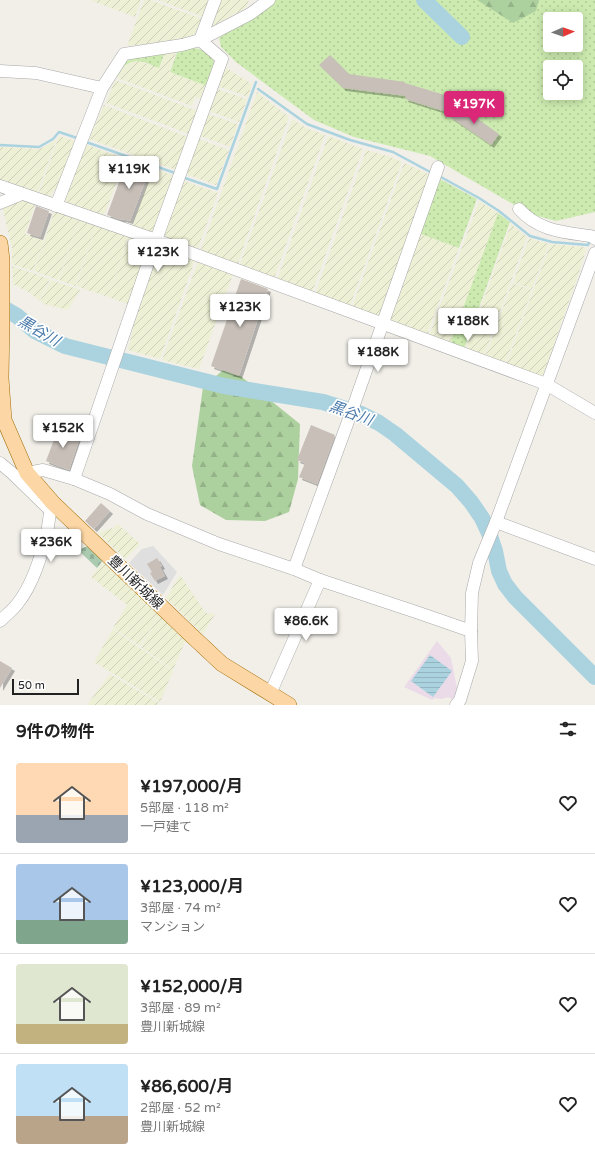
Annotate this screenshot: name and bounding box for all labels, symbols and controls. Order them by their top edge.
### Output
north arrow [543,12,583,52]
map controls [543,12,583,100]
button: locate [543,60,583,100]
pin: ¥197K [446,91,502,125]
text: ¥197K [453,96,495,112]
pin: ¥119K [101,156,157,190]
text: ¥119K [108,161,150,177]
pin: ¥123K [130,239,186,273]
text: ¥123K [137,244,179,260]
pin: ¥123K [212,294,268,328]
text: ¥123K [219,299,261,315]
pin: ¥188K [440,308,496,342]
water label: 黒谷川 [15,312,65,351]
text: ¥188K [447,313,489,329]
pin: ¥188K [350,339,406,373]
text: ¥188K [357,344,399,360]
water label: 黒谷川 [327,397,377,430]
pin: ¥152K [35,415,91,449]
text: ¥152K [42,420,84,436]
pin: ¥236K [23,529,79,563]
text: ¥236K [30,534,72,550]
street label: 豊川新城線 [105,552,167,613]
pin: ¥86.6K [273,608,339,642]
text: ¥86.6K [283,613,329,629]
scale bar [12,677,79,696]
text: 50 m [18,679,45,692]
icon: filters [557,718,579,740]
text: 9件の物件 [16,721,95,742]
text: ¥197,000/月 [140,776,243,797]
icon: home [48,779,96,827]
icon: heart [557,792,579,814]
text: 5部屋 · 118 m² [140,800,229,816]
text: 一戸建て [140,819,192,835]
text: ¥123,000/月 [140,876,244,897]
icon: home [48,880,96,928]
icon: heart [557,893,579,915]
text: 3部屋 · 74 m² [140,900,221,916]
text: マンション [140,919,205,935]
text: ¥152,000/月 [140,976,244,997]
icon: home [48,980,96,1028]
icon: heart [557,993,579,1015]
text: 3部屋 · 89 m² [140,1000,221,1016]
text: 豊川新城線 [140,1019,205,1035]
text: ¥86,600/月 [140,1076,234,1097]
icon: home [48,1080,96,1128]
icon: heart [557,1093,579,1115]
text: 2部屋 · 52 m² [140,1100,221,1116]
text: 豊川新城線 [140,1119,205,1135]

